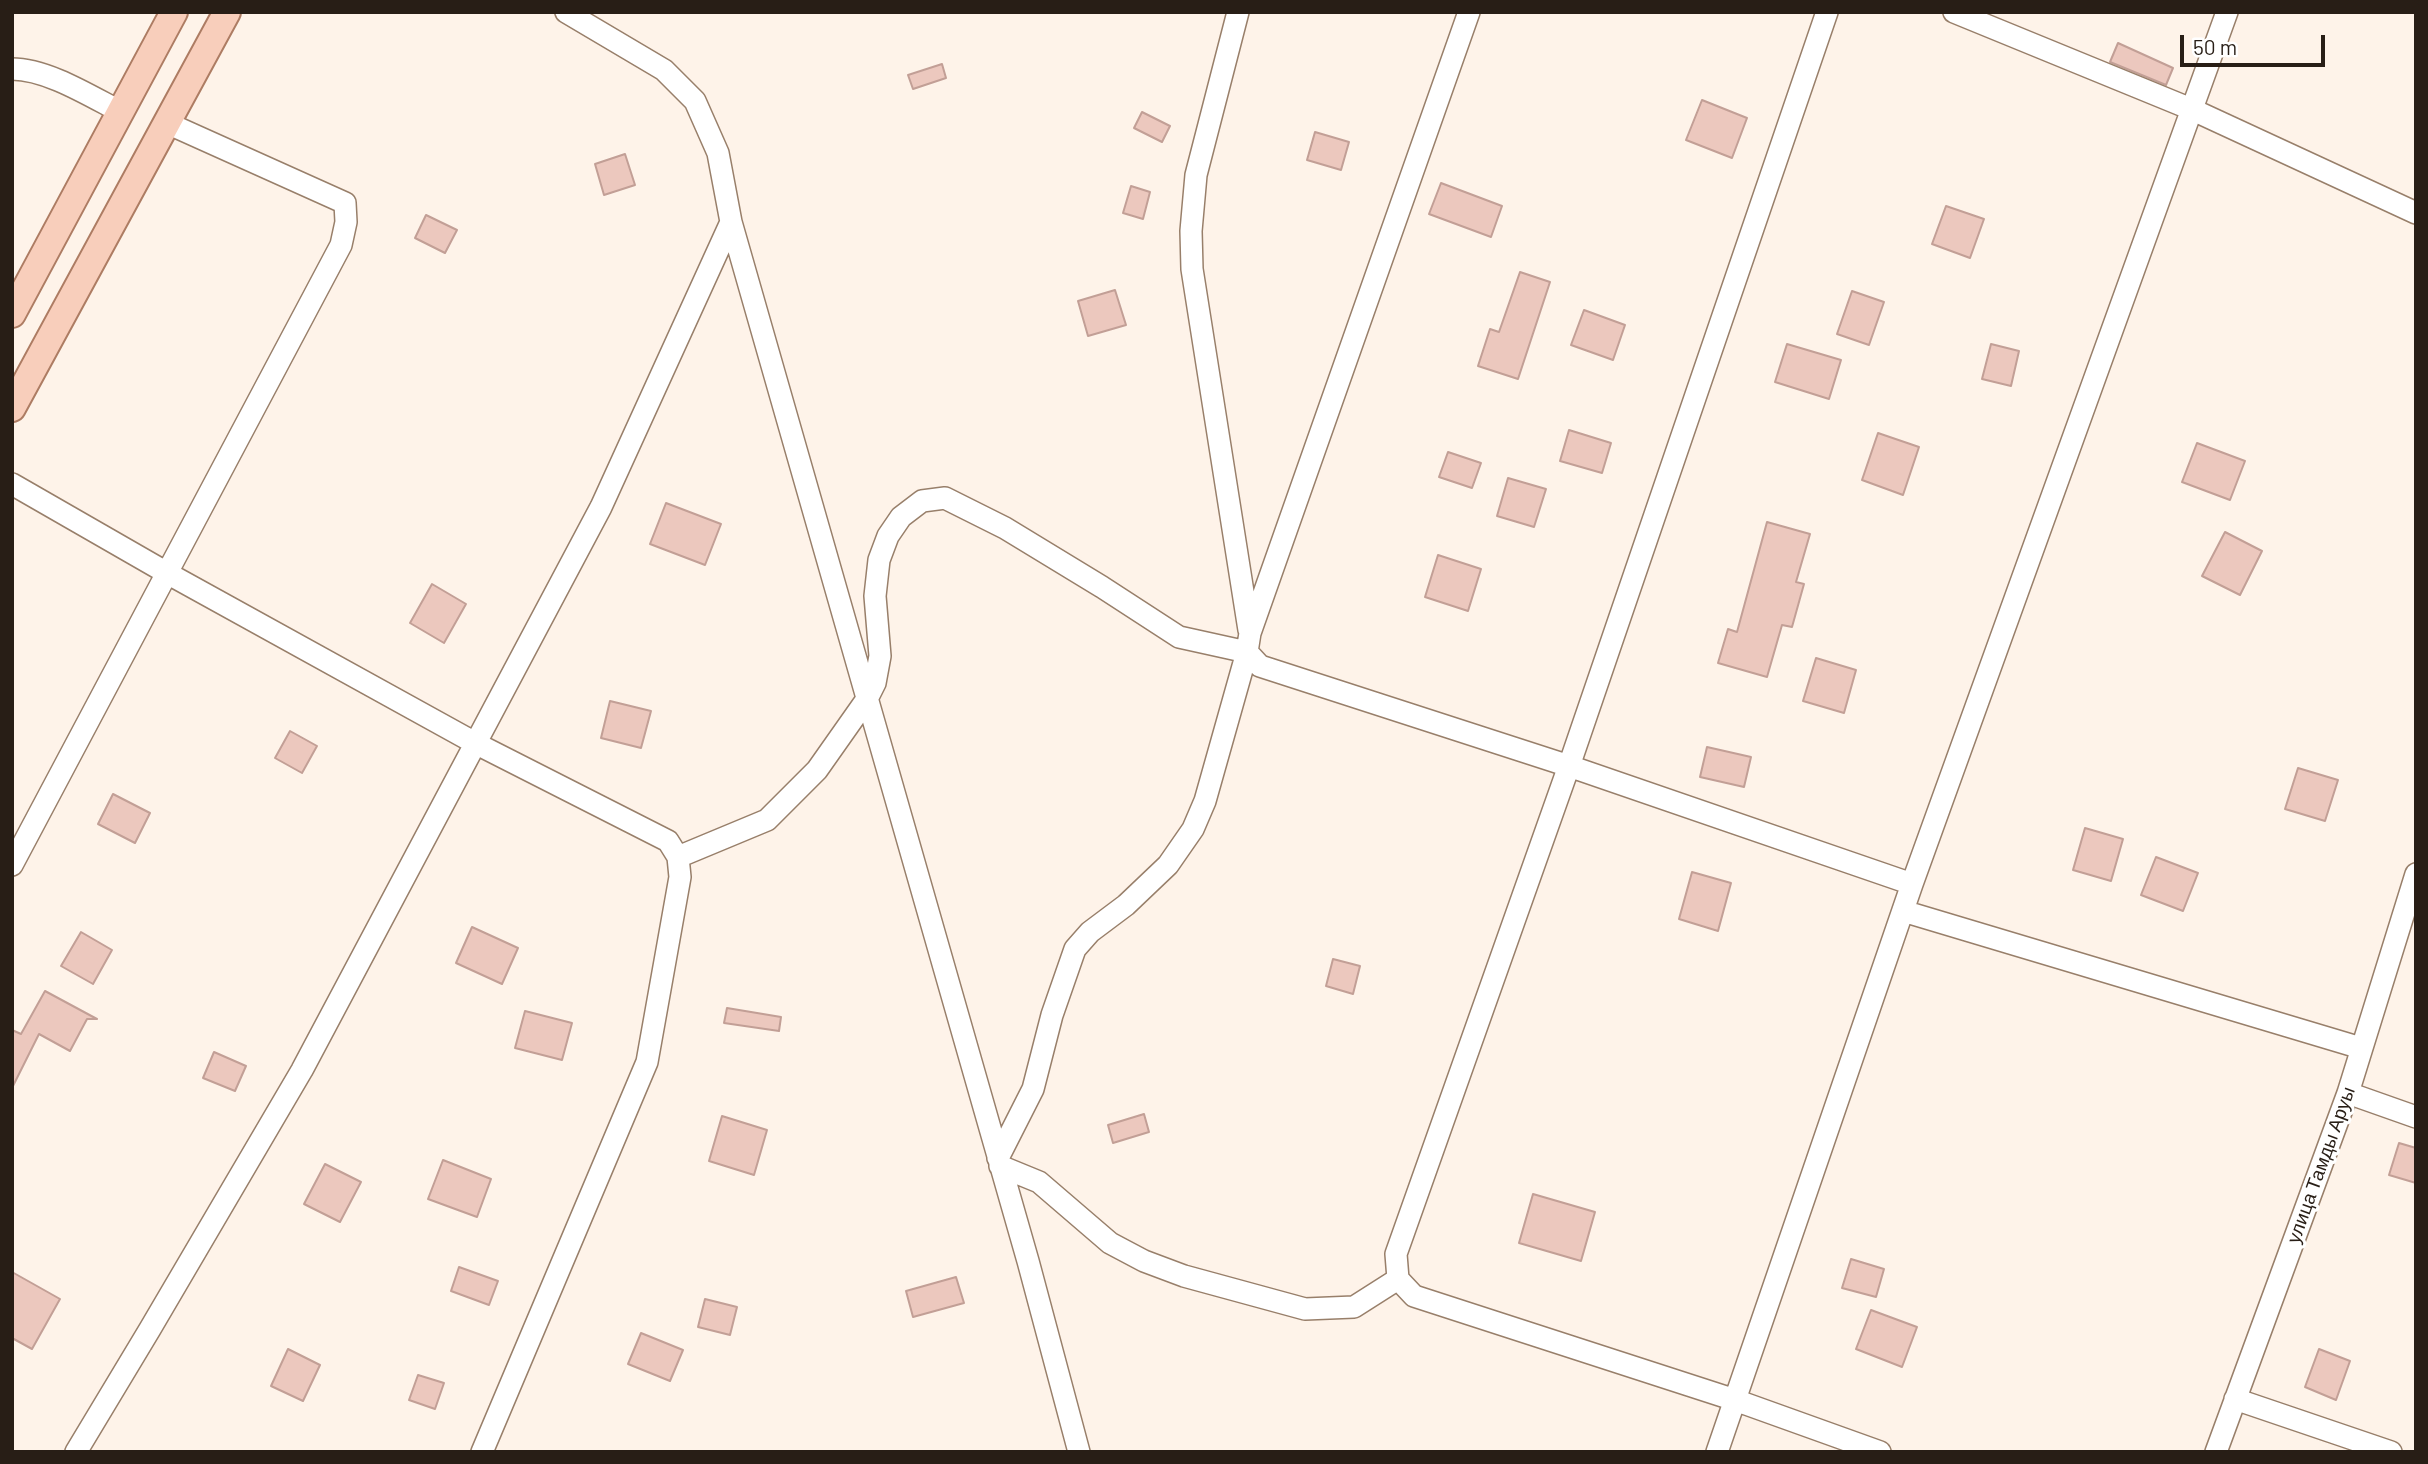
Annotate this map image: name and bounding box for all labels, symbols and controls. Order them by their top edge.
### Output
scale bar [2183,21,2328,65]
text: 50 m [2193,34,2237,59]
street label: улица Тамды Аруы [2282,1084,2360,1246]

